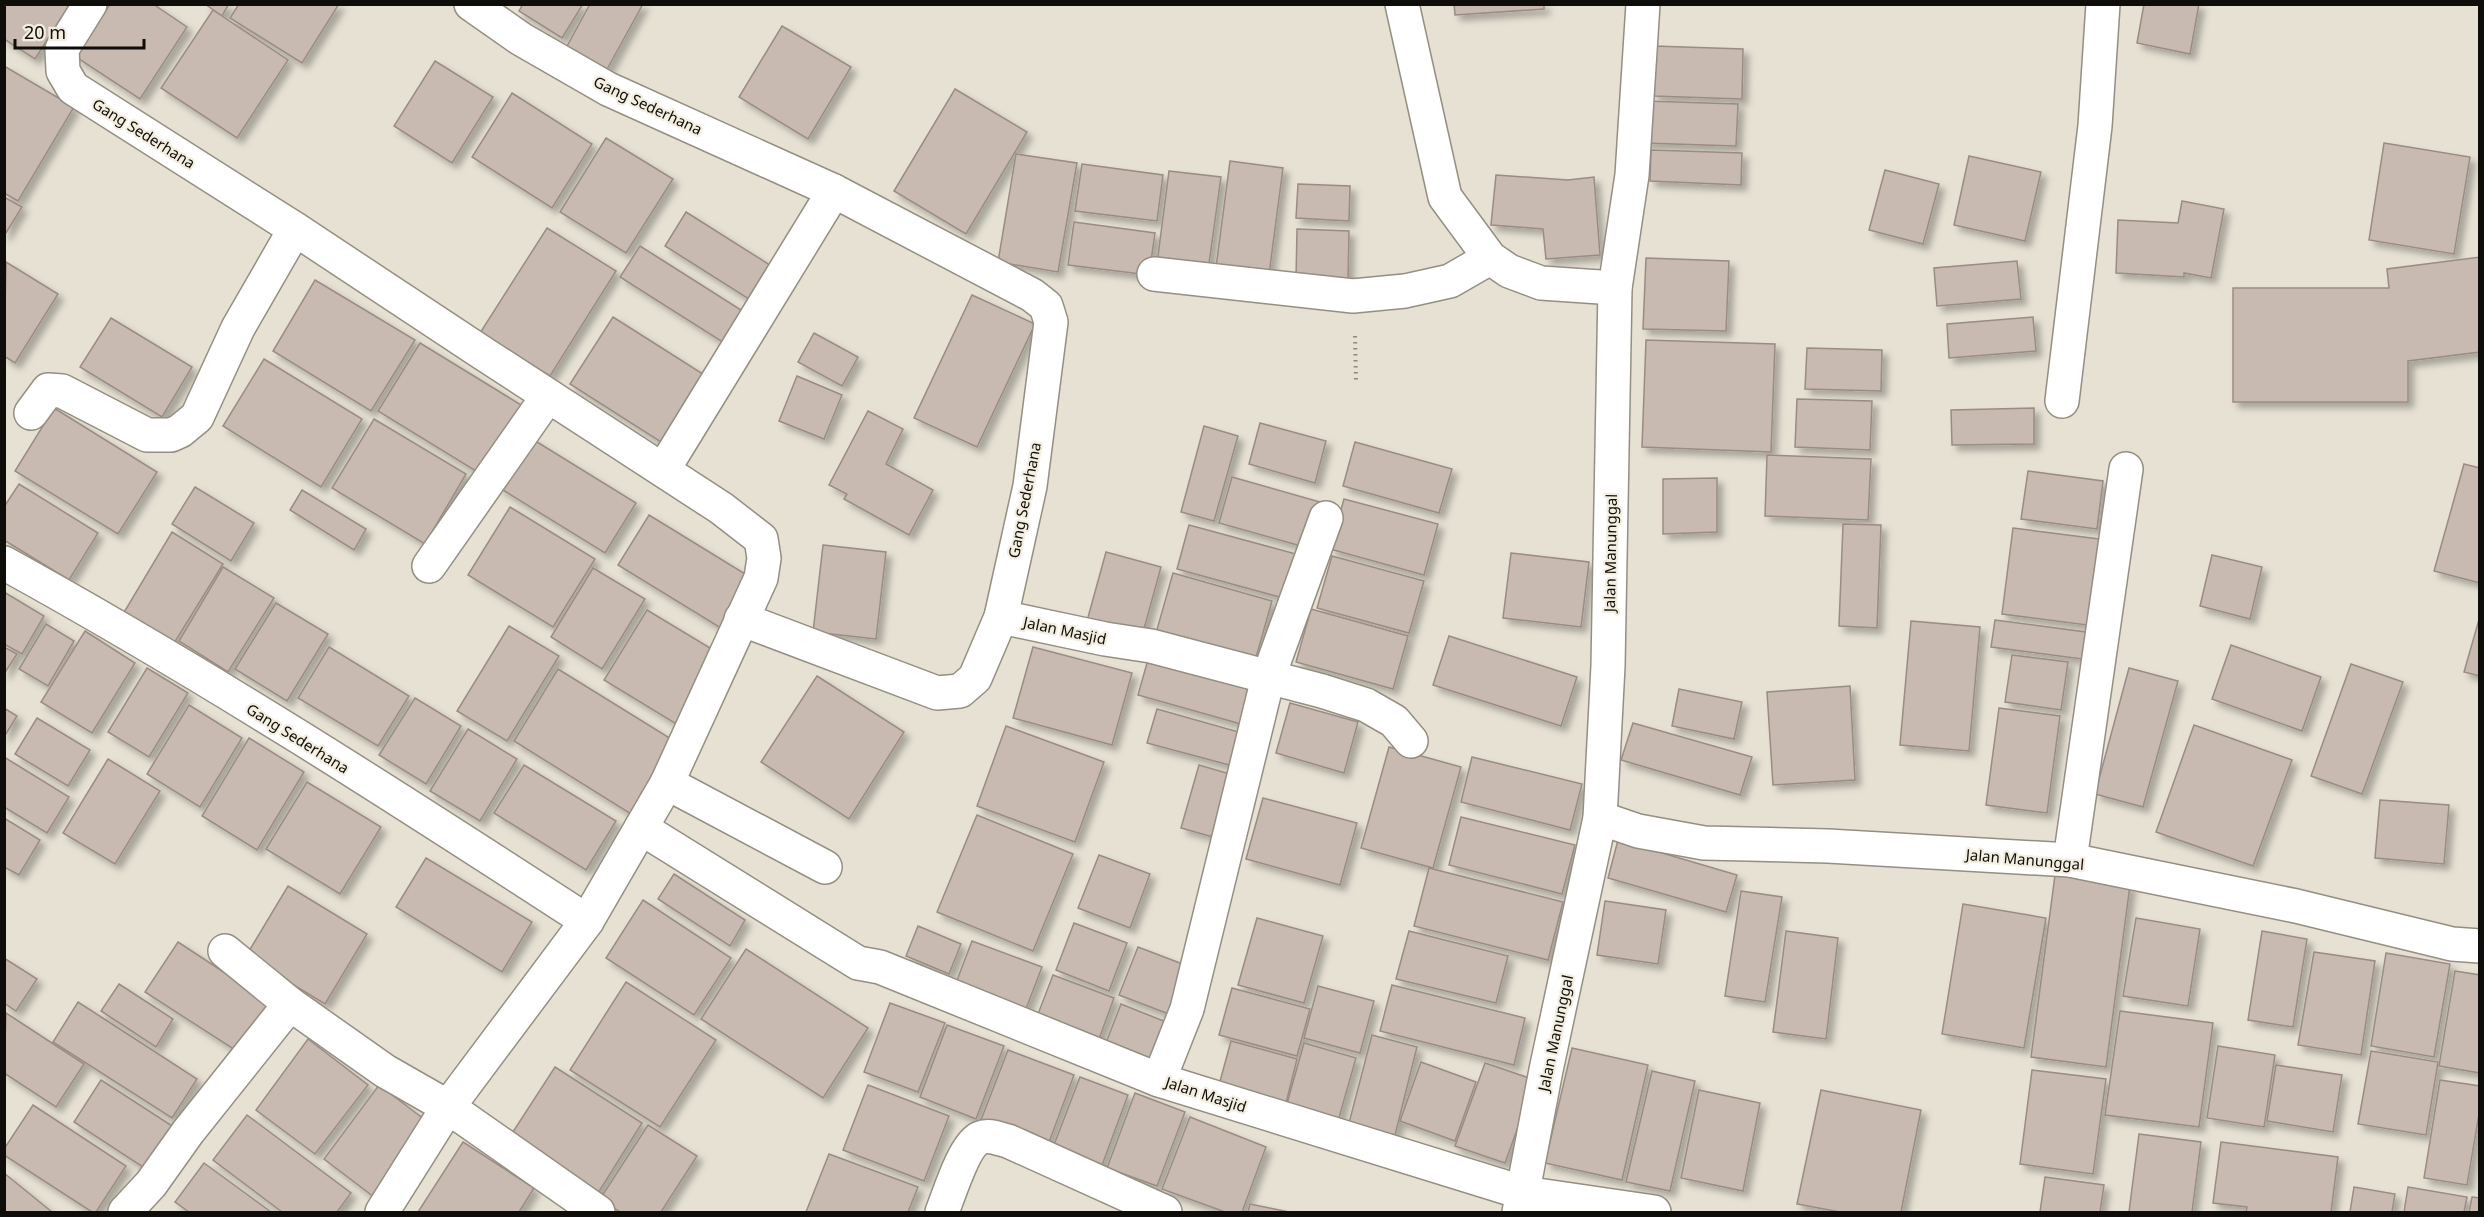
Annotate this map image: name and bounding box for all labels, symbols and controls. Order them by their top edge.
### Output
scale bar [15,12,144,50]
text: 20 m [24,20,66,44]
street label: Gang Sederhana [590,71,706,139]
street label: Gang Sederhana [89,93,199,173]
street label: Gang Sederhana [1003,440,1045,560]
street label: Jalan Manunggal [1599,494,1621,614]
street label: Jalan Masjid [1020,611,1108,649]
street label: Gang Sederhana [243,698,353,778]
street label: Jalan Manunggal [1963,844,2085,874]
street label: Jalan Manunggal [1532,973,1577,1095]
street label: Jalan Masjid [1161,1071,1249,1117]

